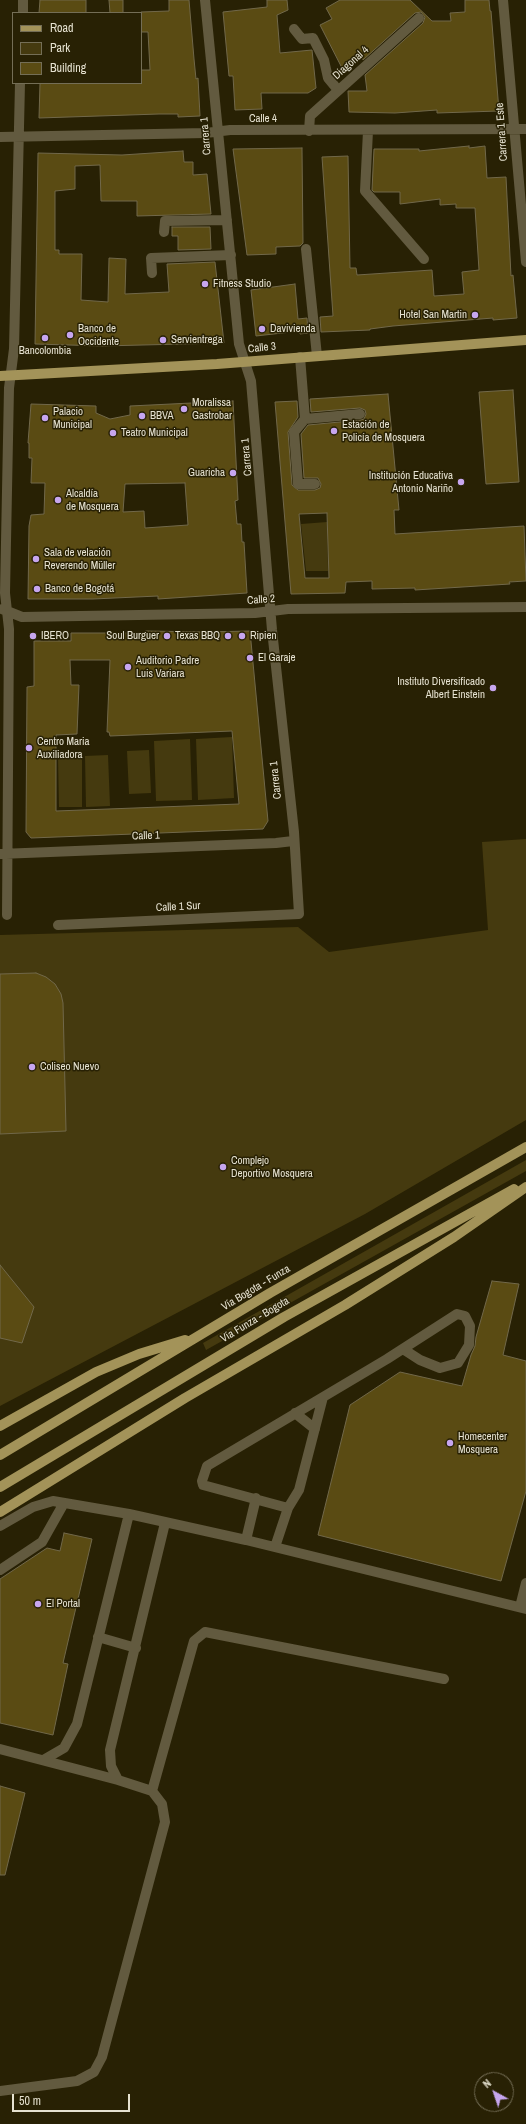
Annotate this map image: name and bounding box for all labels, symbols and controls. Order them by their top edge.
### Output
legend [12,12,142,84]
text: Road [50,20,74,36]
text: Park [50,40,70,56]
street label: Diagonal 4 [330,43,372,83]
text: Building [50,60,86,76]
street label: Carrera 1 Este [493,102,511,162]
street label: Calle 4 [249,112,277,126]
street label: Carrera 1 [198,116,214,156]
place label: Fitness Studio [213,277,271,291]
marker: Fitness Studio [200,279,210,289]
place label: Hotel San Martin [399,308,467,322]
marker: Hotel San Martin [470,310,480,320]
place label: Banco de Occidente [78,322,119,348]
place label: Davivienda [270,322,316,336]
marker: Davivienda [257,324,267,334]
marker: Banco de Occidente [65,330,75,340]
marker: Bancolombia [40,333,50,343]
place label: Servientrega [171,333,223,347]
marker: Servientrega [158,335,168,345]
street label: Calle 3 [247,340,277,356]
place label: Bancolombia [19,344,71,358]
place label: Moralissa Gastrobar [192,396,232,422]
marker: Moralissa Gastrobar [179,404,189,414]
place label: Palacio Municipal [53,405,92,431]
place label: BBVA [150,409,173,423]
marker: BBVA [137,411,147,421]
marker: Palacio Municipal [40,413,50,423]
place label: Estación de Policía de Mosquera [342,418,425,444]
place label: Teatro Municipal [121,426,188,440]
marker: Estación de Policía de Mosquera [329,426,339,436]
marker: Teatro Municipal [108,428,118,438]
street label: Carrera 1 [239,437,255,477]
place label: Guaricha [188,466,225,480]
marker: Guaricha [228,468,238,478]
place label: Institución Educativa Antonio Nariño [369,469,453,495]
marker: Institución Educativa Antonio Nariño [456,477,466,487]
place label: Alcaldía de Mosquera [66,487,119,513]
marker: Alcaldía de Mosquera [53,495,63,505]
place label: Sala de velación Reverendo Müller [44,546,115,572]
marker: Sala de velación Reverendo Müller [31,554,41,564]
place label: Banco de Bogotá [45,582,114,596]
marker: Banco de Bogotá [32,584,42,594]
street label: Calle 2 [247,592,275,608]
place label: IBERO [41,629,69,643]
place label: Soul Burguer [106,629,159,643]
place label: Texas BBQ [175,629,220,643]
place label: Ripien [250,629,277,643]
marker: IBERO [28,631,38,641]
marker: Soul Burguer [162,631,172,641]
marker: Texas BBQ [223,631,233,641]
marker: Ripien [237,631,247,641]
place label: El Garaje [258,651,296,665]
marker: El Garaje [245,653,255,663]
place label: Auditorio Padre Luis Variara [136,654,199,680]
marker: Auditorio Padre Luis Variara [123,662,133,672]
place label: Instituto Diversificado Albert Einstein [397,675,485,701]
marker: Instituto Diversificado Albert Einstein [488,683,498,693]
place label: Centro Maria Auxiliadora [37,735,90,761]
marker: Centro Maria Auxiliadora [24,743,34,753]
street label: Carrera 1 [267,760,285,800]
street label: Calle 1 [132,829,160,843]
street label: Calle 1 Sur [155,899,201,915]
place label: Coliseo Nuevo [40,1060,99,1074]
marker: Coliseo Nuevo [27,1062,37,1072]
place label: Complejo Deportivo Mosquera [231,1154,313,1180]
marker: Complejo Deportivo Mosquera [218,1162,228,1172]
street label: Vía Bogota - Funza [219,1262,293,1314]
street label: Vía Funza - Bogota [218,1294,292,1346]
place label: Homecenter Mosquera [458,1430,507,1456]
marker: Homecenter Mosquera [445,1438,455,1448]
place label: El Portal [46,1597,80,1611]
marker: El Portal [33,1599,43,1609]
north arrow [474,2072,514,2112]
text: N [480,2076,494,2091]
scale bar [14,2086,132,2112]
text: 50 m [19,2093,41,2109]

